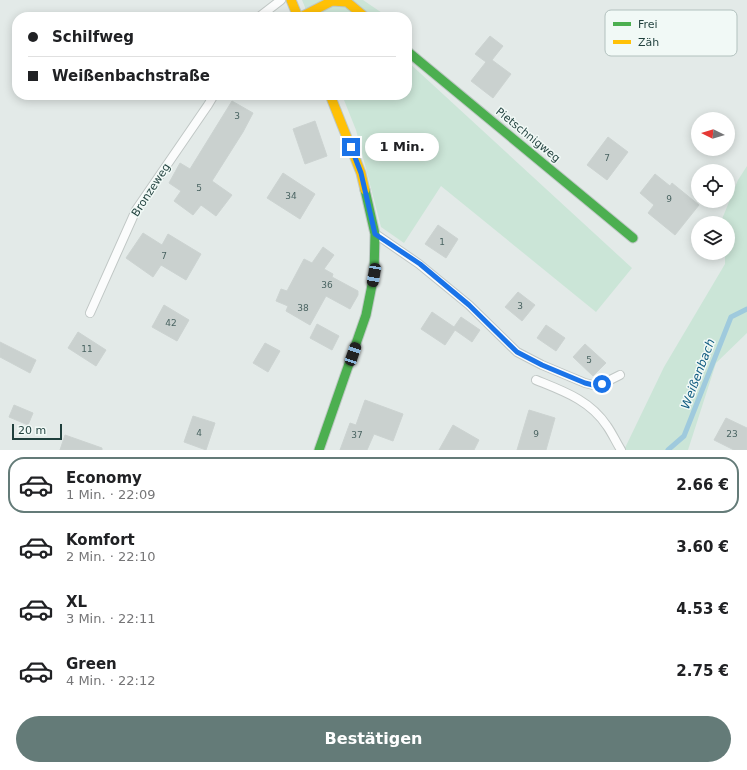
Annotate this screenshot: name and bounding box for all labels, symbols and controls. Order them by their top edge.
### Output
legend [605,10,737,56]
text: Frei [638,18,658,31]
text: Schilfweg [52,28,134,46]
text: Zäh [638,36,659,49]
text: Weißenbachstraße [52,67,210,85]
street label: Pietschnigweg [493,105,563,165]
house number: 3 [234,111,240,121]
north arrow [691,112,735,156]
map controls [691,112,735,260]
callout: 1 Min. [365,133,439,161]
route end [342,138,360,156]
text: 1 Min. [379,139,425,154]
house number: 7 [604,153,610,163]
street label: Bronzeweg [129,161,173,219]
button: locate [691,164,735,208]
house number: 5 [196,183,202,193]
house number: 34 [285,191,297,201]
house number: 9 [666,194,672,204]
button: layers [691,216,735,260]
house number: 1 [439,237,445,247]
house number: 7 [161,251,167,261]
car [366,262,382,288]
house number: 36 [321,280,333,290]
house number: 3 [517,301,523,311]
house number: 38 [297,303,309,313]
house number: 42 [165,318,177,328]
water label: Weißenbach [678,337,718,411]
car [343,341,363,367]
house number: 11 [81,344,93,354]
house number: 5 [586,355,592,365]
route start [593,375,611,393]
scale bar [12,422,62,441]
text: 20 m [18,424,46,437]
house number: 4 [196,428,202,438]
house number: 9 [533,429,539,439]
house number: 23 [726,429,738,439]
house number: 37 [351,430,363,440]
icon: car [18,467,54,503]
text: Economy [66,469,142,487]
text: 2.66 € [676,476,729,494]
text: 1 Min. · 22:09 [66,487,155,502]
icon: car [18,529,54,565]
text: Komfort [66,531,135,549]
text: 3.60 € [676,538,729,556]
text: 2 Min. · 22:10 [66,549,155,564]
icon: car [18,591,54,627]
text: XL [66,593,87,611]
text: 4.53 € [676,600,729,618]
text: 3 Min. · 22:11 [66,611,155,626]
icon: car [18,653,54,689]
text: Green [66,655,117,673]
text: 2.75 € [676,662,729,680]
text: 4 Min. · 22:12 [66,673,155,688]
button: Bestätigen [16,716,731,762]

